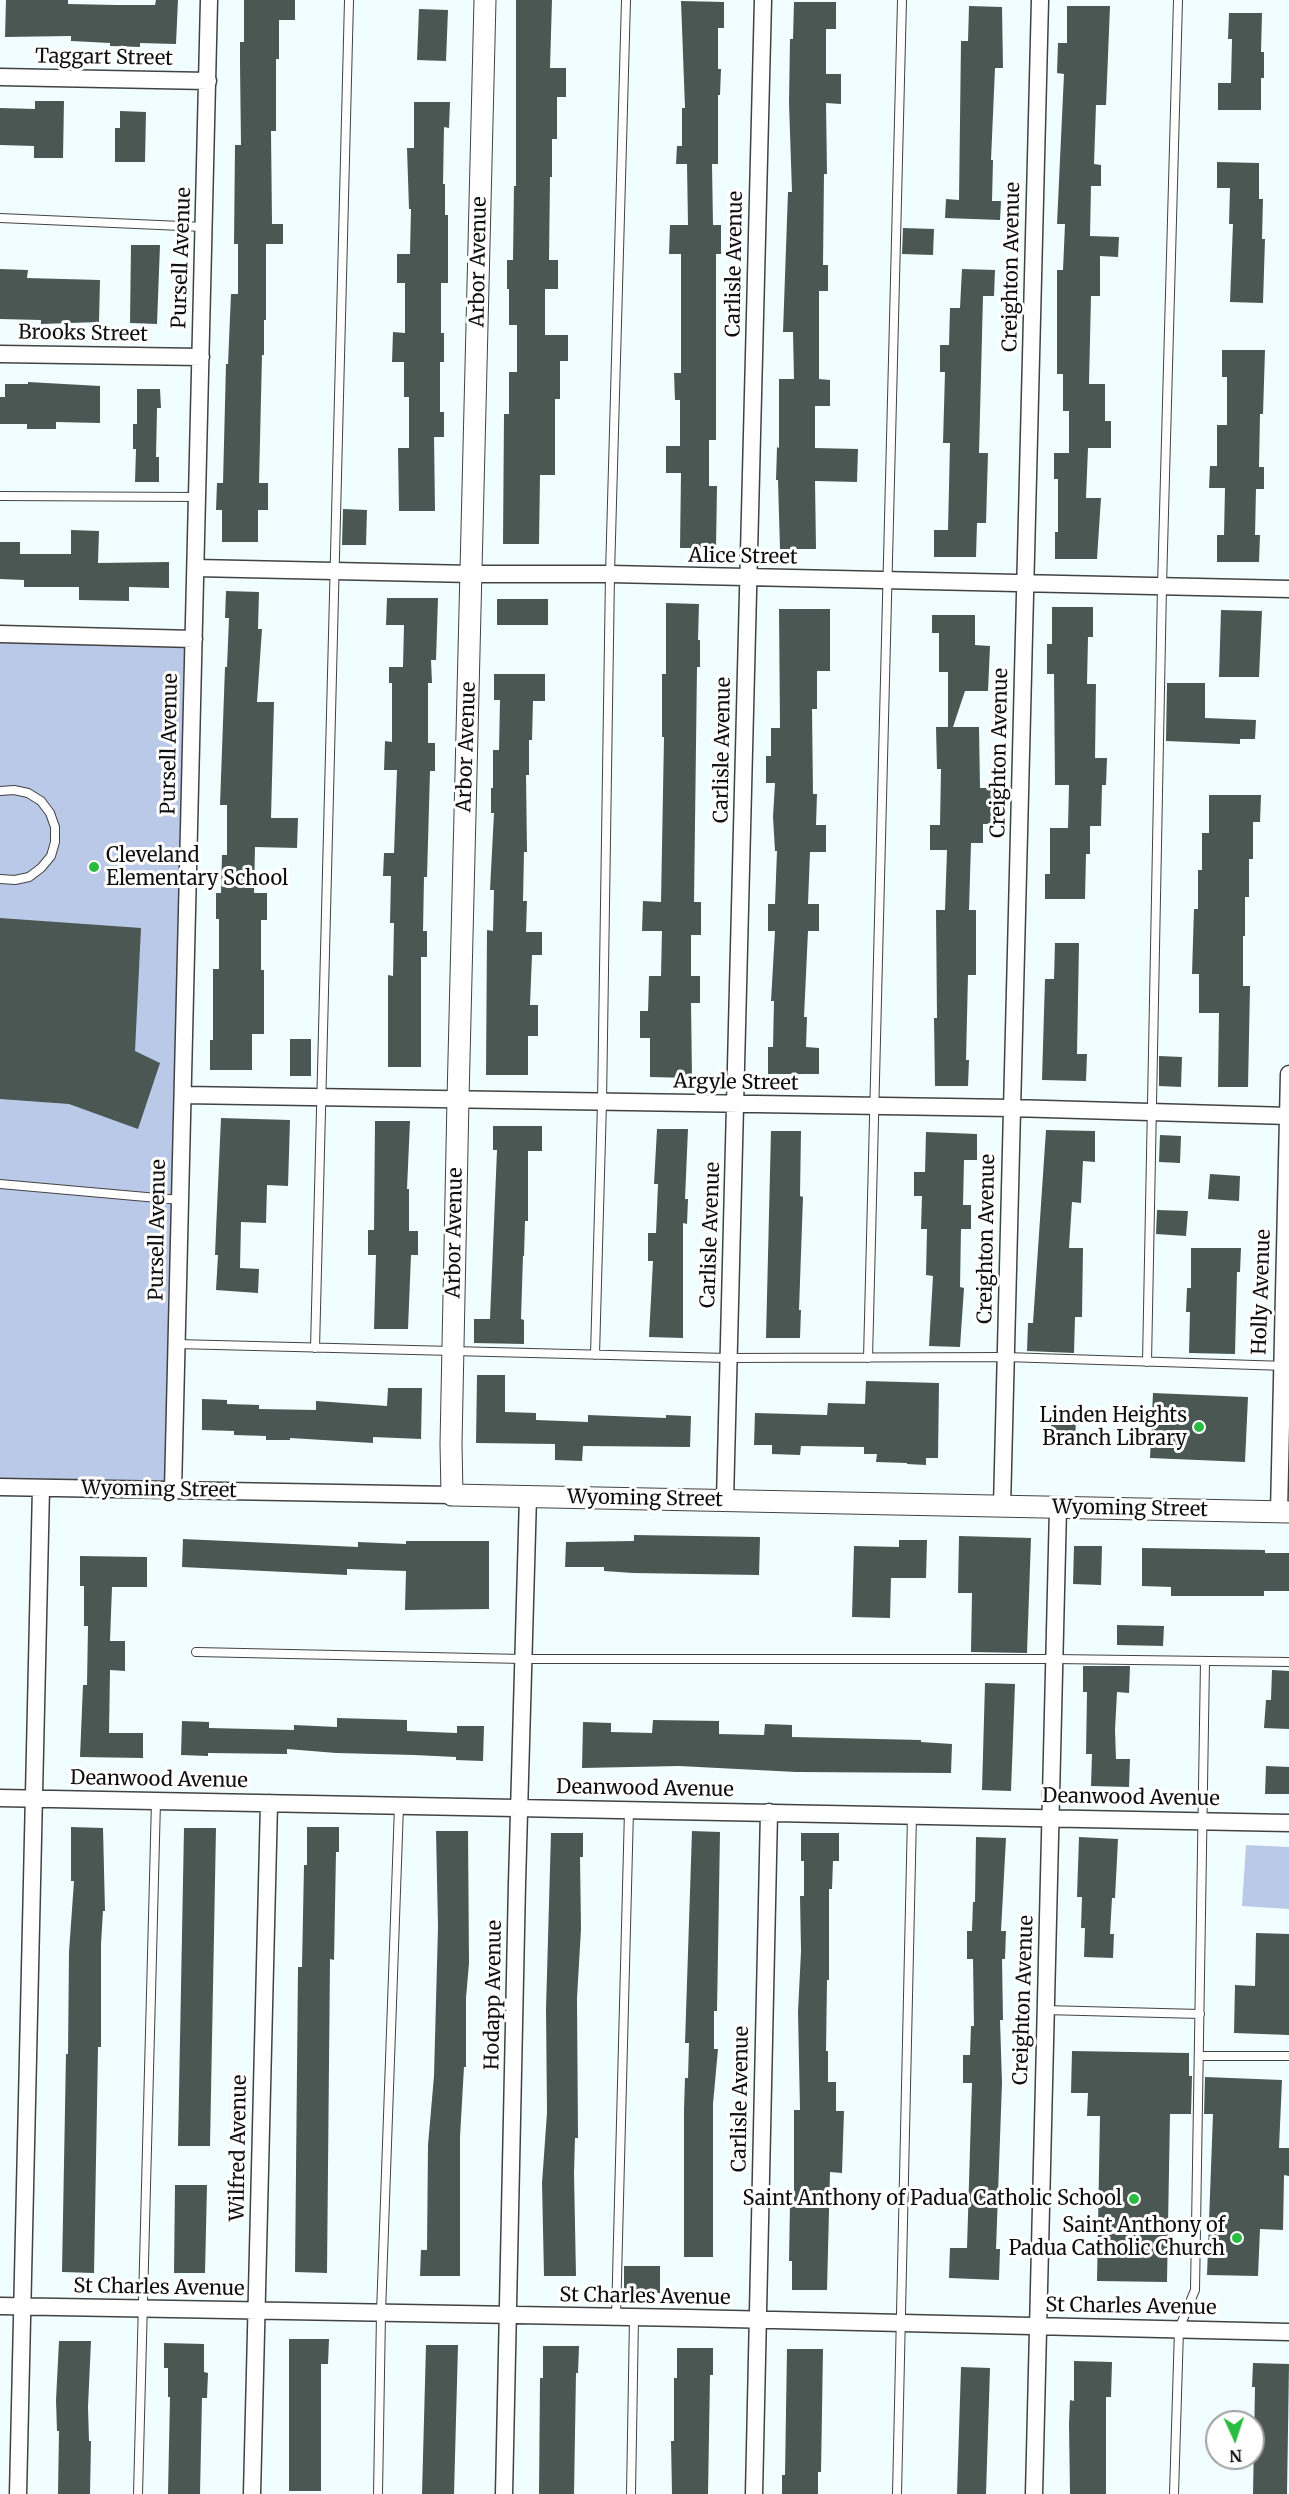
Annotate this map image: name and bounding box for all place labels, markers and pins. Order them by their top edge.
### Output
place label: Cleveland Elementary School [106,844,288,891]
marker: Cleveland Elementary School [87,860,101,874]
place label: Linden Heights Branch Library [1040,1404,1187,1451]
marker: Linden Heights Branch Library [1192,1420,1206,1434]
place label: Saint Anthony of Padua Catholic School [742,2187,1122,2211]
marker: Saint Anthony of Padua Catholic School [1127,2192,1141,2206]
place label: Saint Anthony of Padua Catholic Church [1008,2214,1225,2261]
marker: Saint Anthony of Padua Catholic Church [1230,2231,1244,2245]

